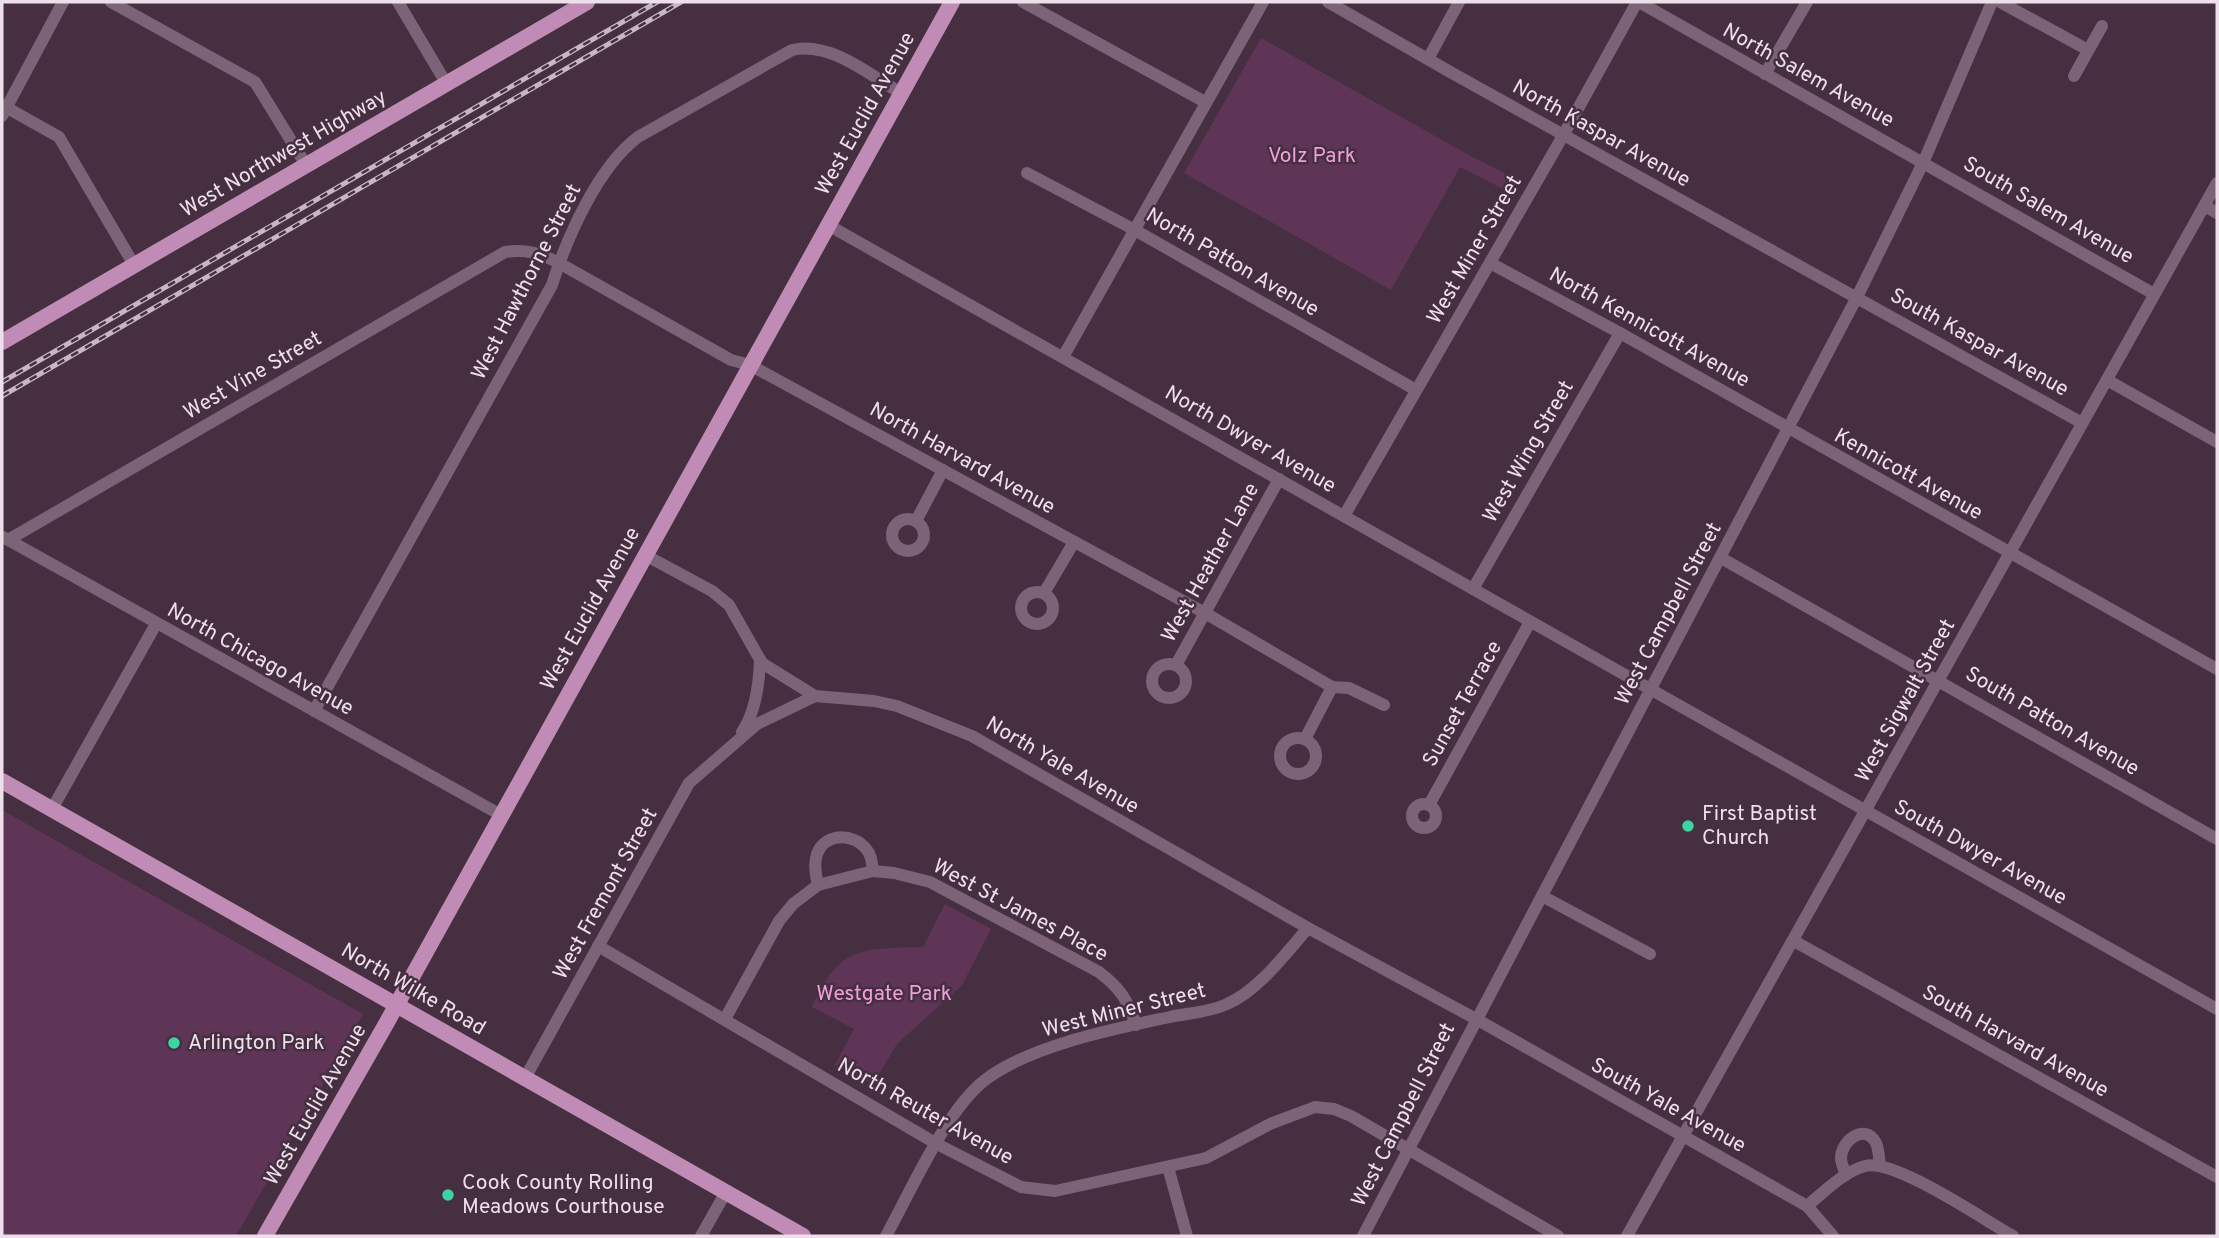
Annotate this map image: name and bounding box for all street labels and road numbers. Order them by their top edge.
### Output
street label: North Salem Avenue [1717,18,1899,134]
street label: West Euclid Avenue [810,28,922,200]
street label: North Kaspar Avenue [1507,74,1695,194]
street label: West Northwest Highway [176,84,392,224]
street label: South Salem Avenue [1958,151,2138,271]
street label: West Miner Street [1421,171,1529,329]
street label: West Hawthorne Street [466,179,588,385]
street label: North Patton Avenue [1140,202,1324,324]
street label: North Kennicott Avenue [1544,262,1754,394]
street label: South Kaspar Avenue [1885,283,2073,403]
street label: West Vine Street [179,326,327,426]
street label: West Wing Street [1477,376,1581,528]
street label: North Dwyer Avenue [1160,380,1340,500]
street label: North Harvard Avenue [864,397,1060,521]
street label: Kennicott Avenue [1829,423,1987,527]
street label: West Heather Lane [1156,479,1266,647]
street label: West Campbell Street [1609,518,1729,710]
street label: West Euclid Avenue [535,523,647,695]
street label: North Chicago Avenue [162,597,358,723]
street label: West Sigwalt Street [1850,615,1962,787]
street label: Sunset Terrace [1417,636,1509,772]
street label: South Patton Avenue [1960,661,2144,783]
street label: North Yale Avenue [981,711,1143,821]
street label: South Dwyer Avenue [1889,794,2071,912]
street label: West Fremont Street [548,803,664,985]
street label: West St James Place [928,853,1112,969]
street label: North Wilke Road [336,938,490,1042]
street label: West Miner Street [1039,978,1209,1044]
street label: South Harvard Avenue [1917,979,2113,1105]
street label: West Euclid Avenue [259,1019,373,1191]
street label: West Campbell Street [1346,1019,1462,1211]
street label: North Reuter Avenue [832,1052,1018,1172]
street label: South Yale Avenue [1586,1052,1750,1160]

